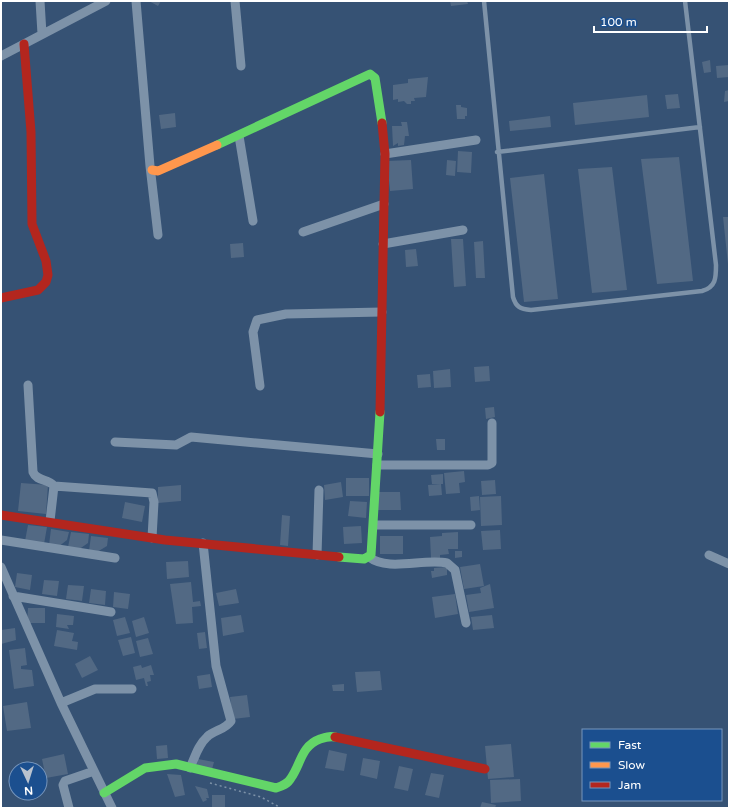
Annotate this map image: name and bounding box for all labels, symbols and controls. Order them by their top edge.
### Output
scale bar [594,8,707,34]
text: 100 m [600,15,637,29]
legend [582,729,722,801]
text: Fast [618,738,642,752]
text: Slow [618,758,645,772]
north arrow [8,761,48,801]
text: Jam [618,778,641,792]
text: N [24,784,34,797]

